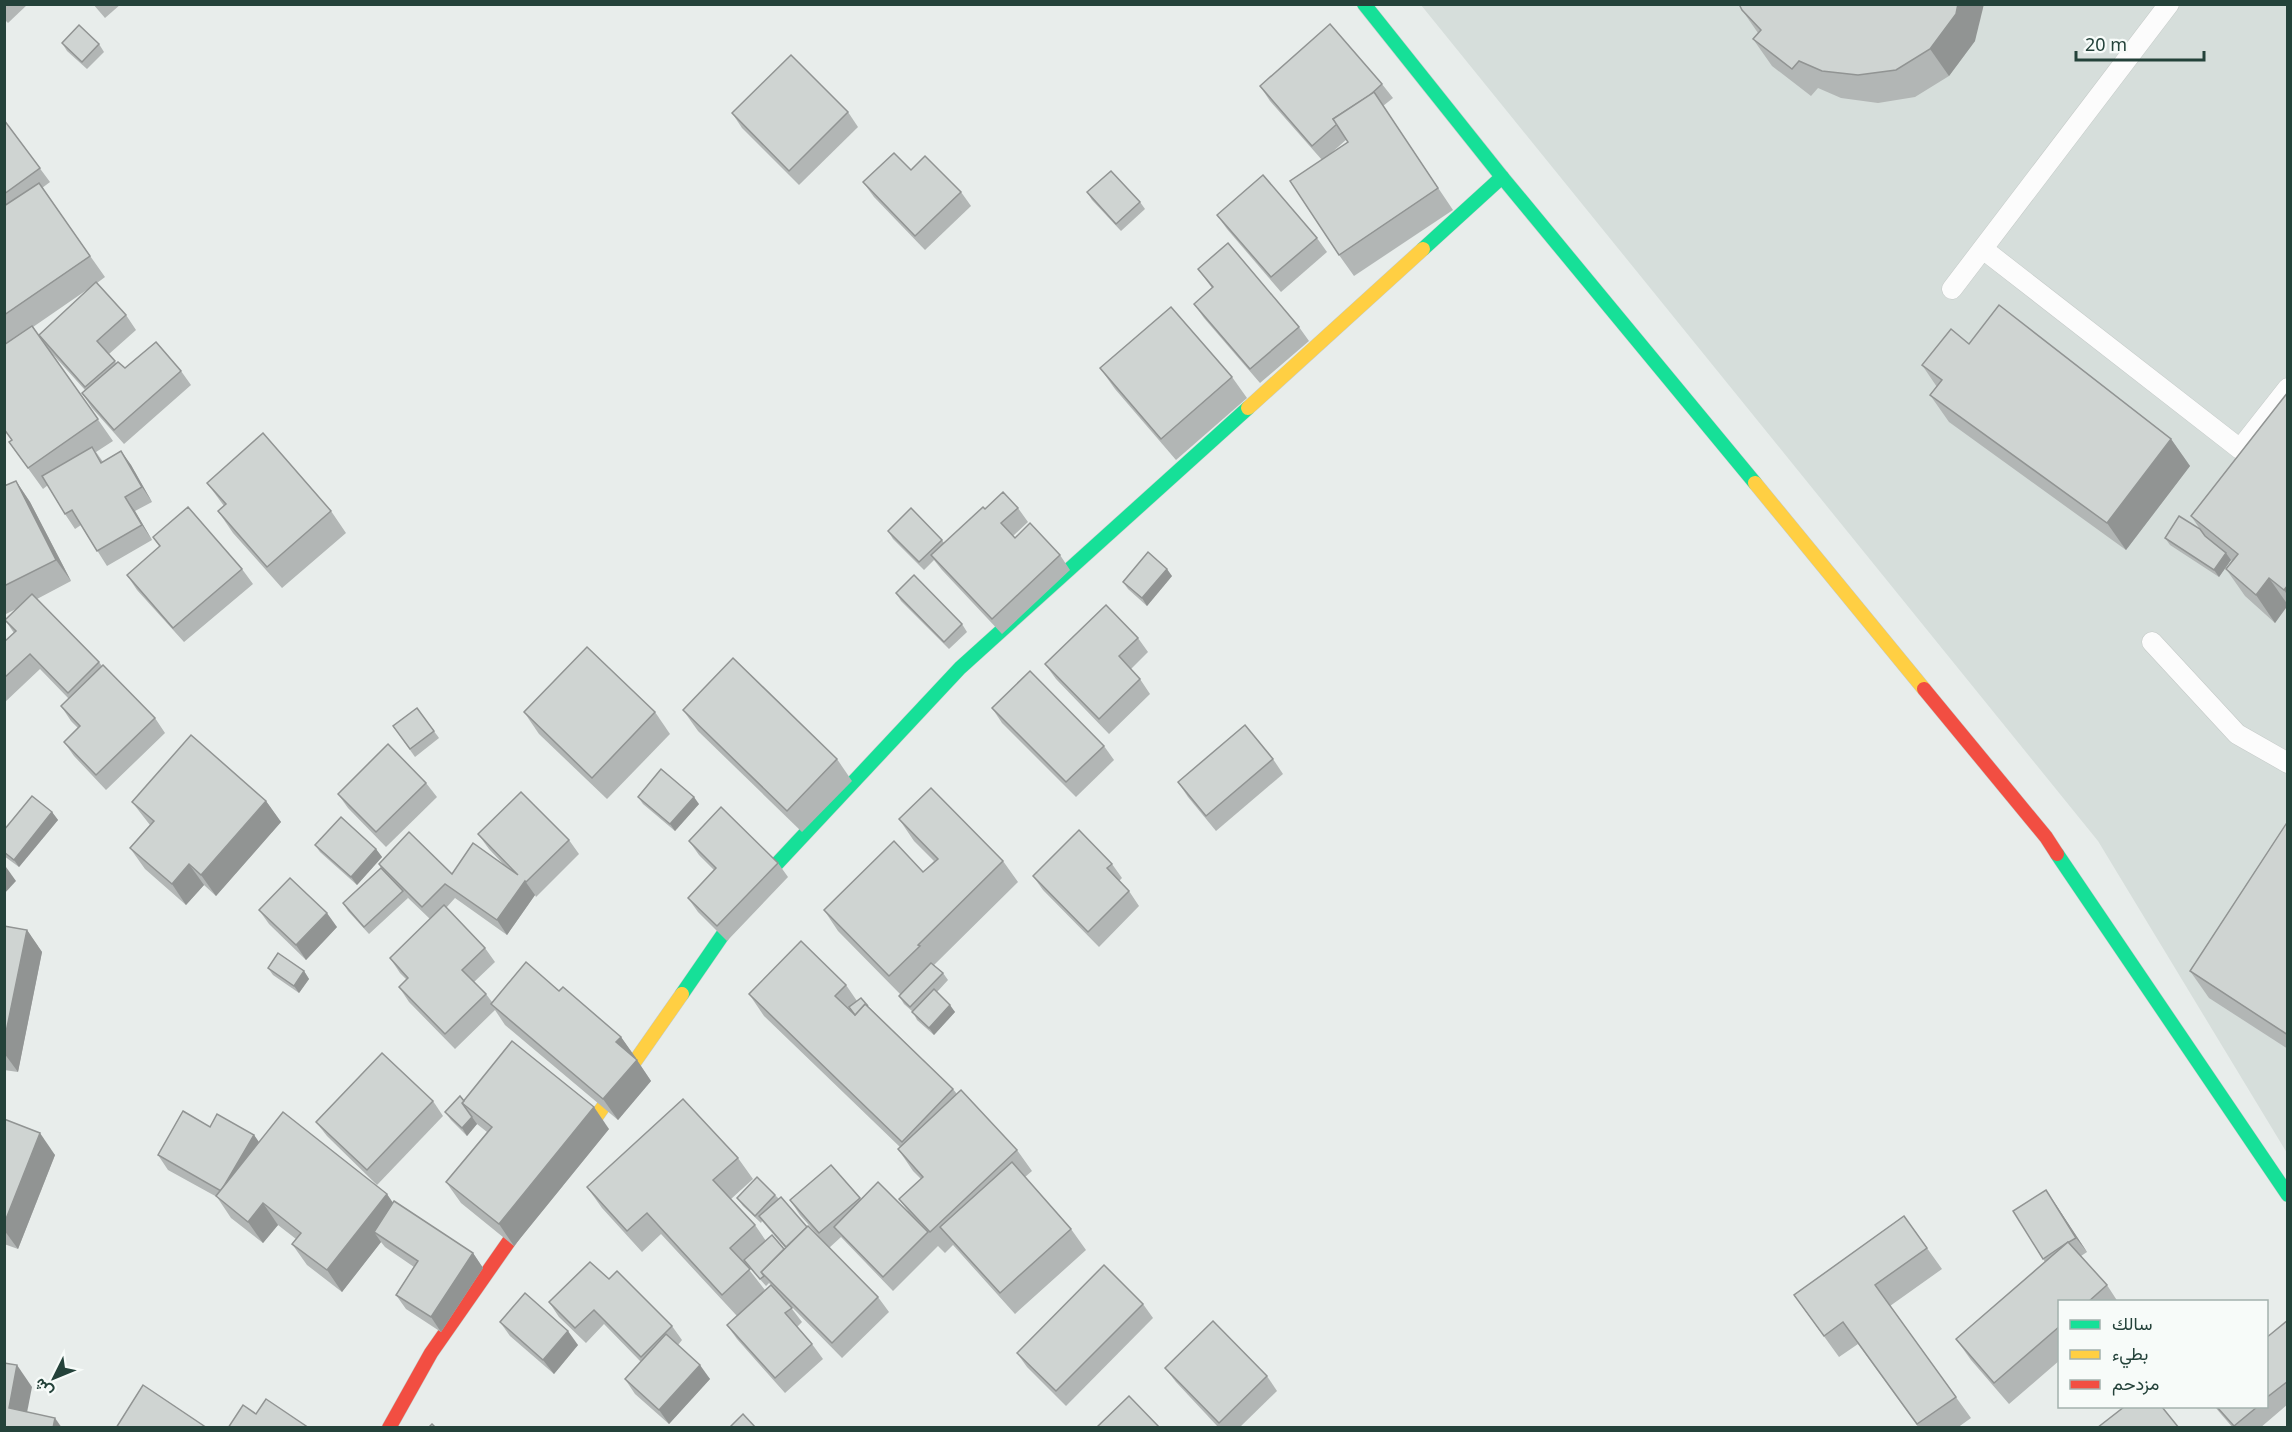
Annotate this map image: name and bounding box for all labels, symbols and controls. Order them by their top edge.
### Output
scale bar [2076,24,2204,62]
text: 20 m [2085,32,2127,56]
legend [2058,1300,2268,1408]
text: سالك [2112,1311,2152,1335]
text: بطيء [2112,1341,2148,1369]
north arrow [24,1348,84,1408]
text: مزدحم [2112,1371,2159,1396]
text: ش [28,1374,58,1403]

